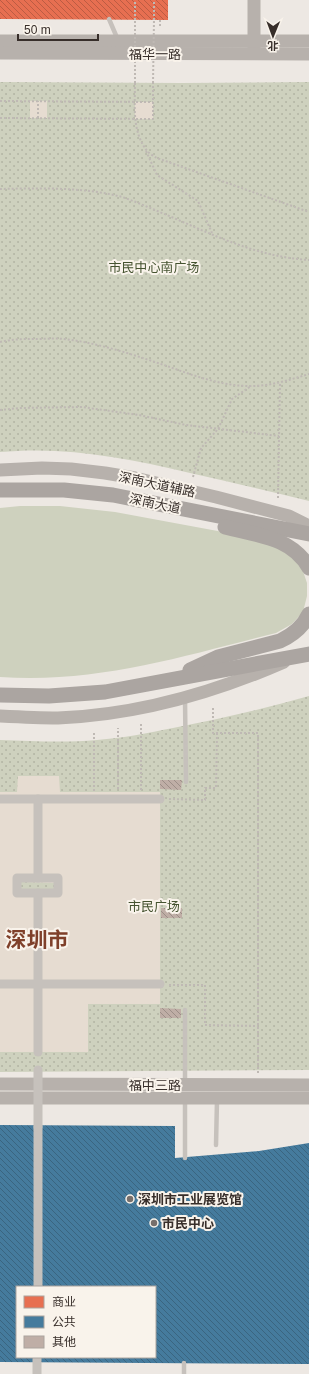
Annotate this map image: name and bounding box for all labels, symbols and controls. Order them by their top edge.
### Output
scale bar [18,16,98,42]
north arrow [253,16,293,56]
text: 50 m [24,23,51,37]
text: 北 [267,40,278,52]
street label: 福华一路 [129,47,181,62]
park label: 市民中心南广场 [108,260,200,275]
street label: 深南大道辅路 [117,469,197,500]
street label: 深南大道 [128,491,182,516]
park label: 市民广场 [128,899,180,914]
district label: 深圳市 [6,928,69,951]
street label: 福中三路 [129,1078,181,1093]
place label: 深圳市工业展览馆 [138,1192,242,1207]
marker: 深圳市工业展览馆 [125,1194,135,1204]
place label: 市民中心 [162,1216,214,1231]
marker: 市民中心 [149,1218,159,1228]
legend [16,1286,156,1358]
text: 商业 [52,1295,76,1309]
text: 公共 [52,1315,76,1329]
text: 其他 [52,1335,76,1349]

